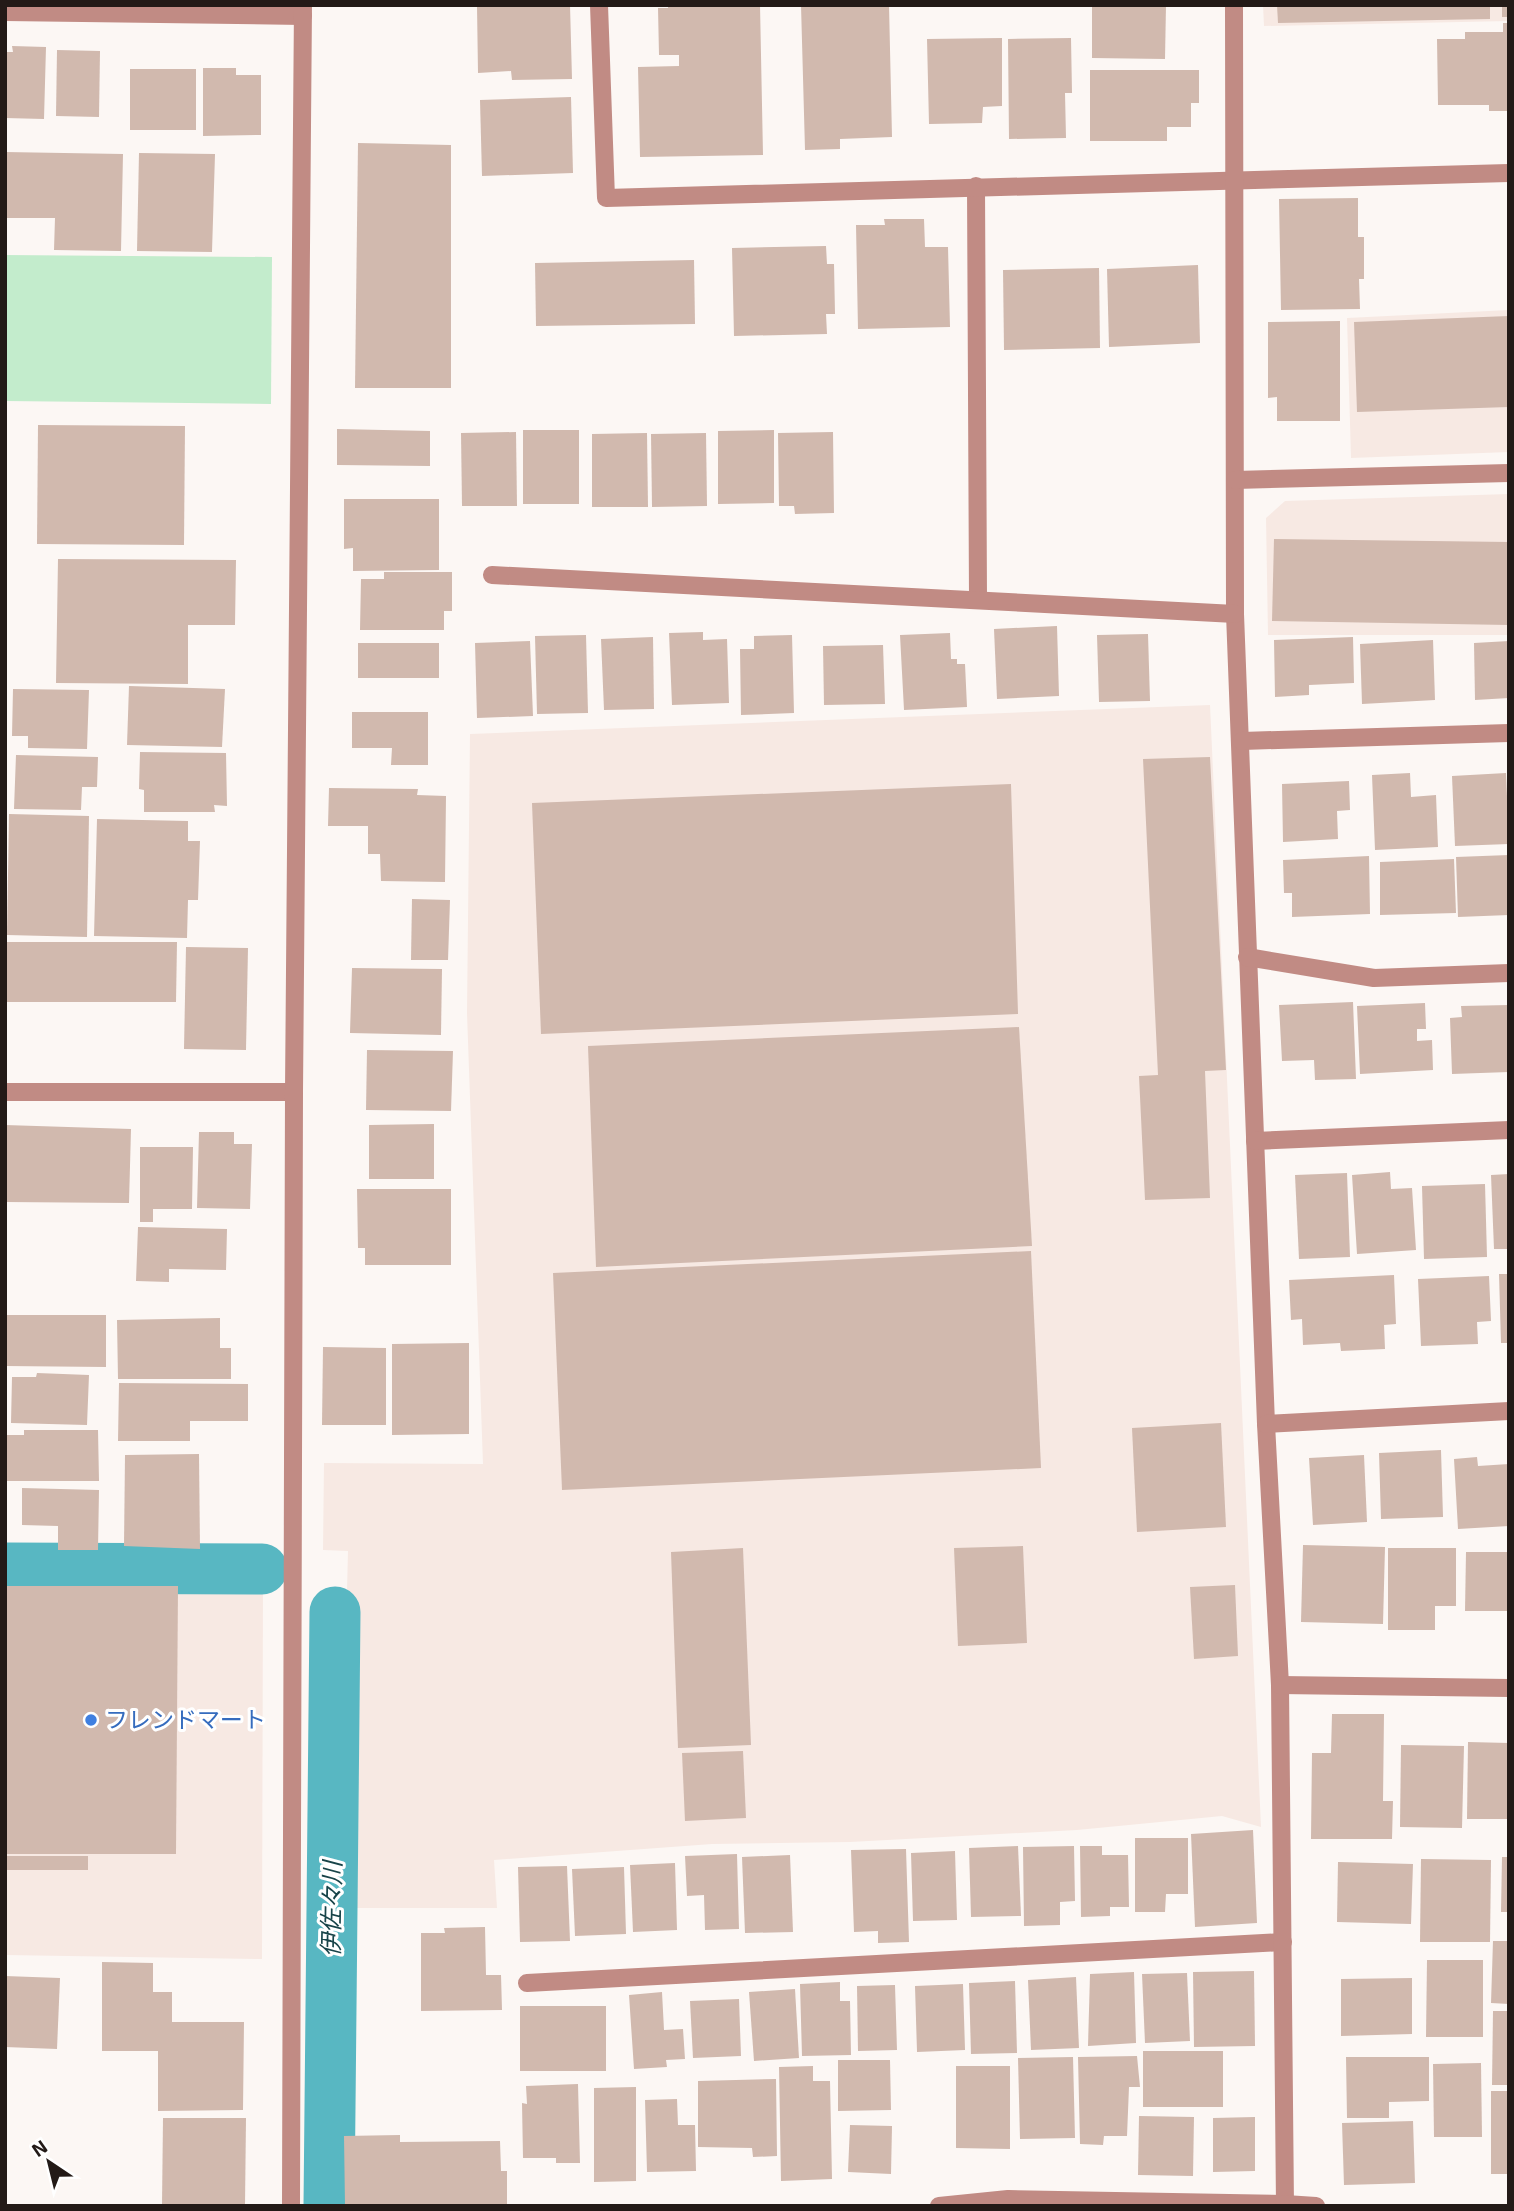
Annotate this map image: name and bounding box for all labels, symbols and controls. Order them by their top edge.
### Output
place label: フレンドマート [105,1705,266,1733]
marker: フレンドマート [83,1712,99,1728]
water label: 伊佐々川 [315,1858,346,1957]
north arrow [14,2127,84,2197]
text: N [27,2134,51,2161]

